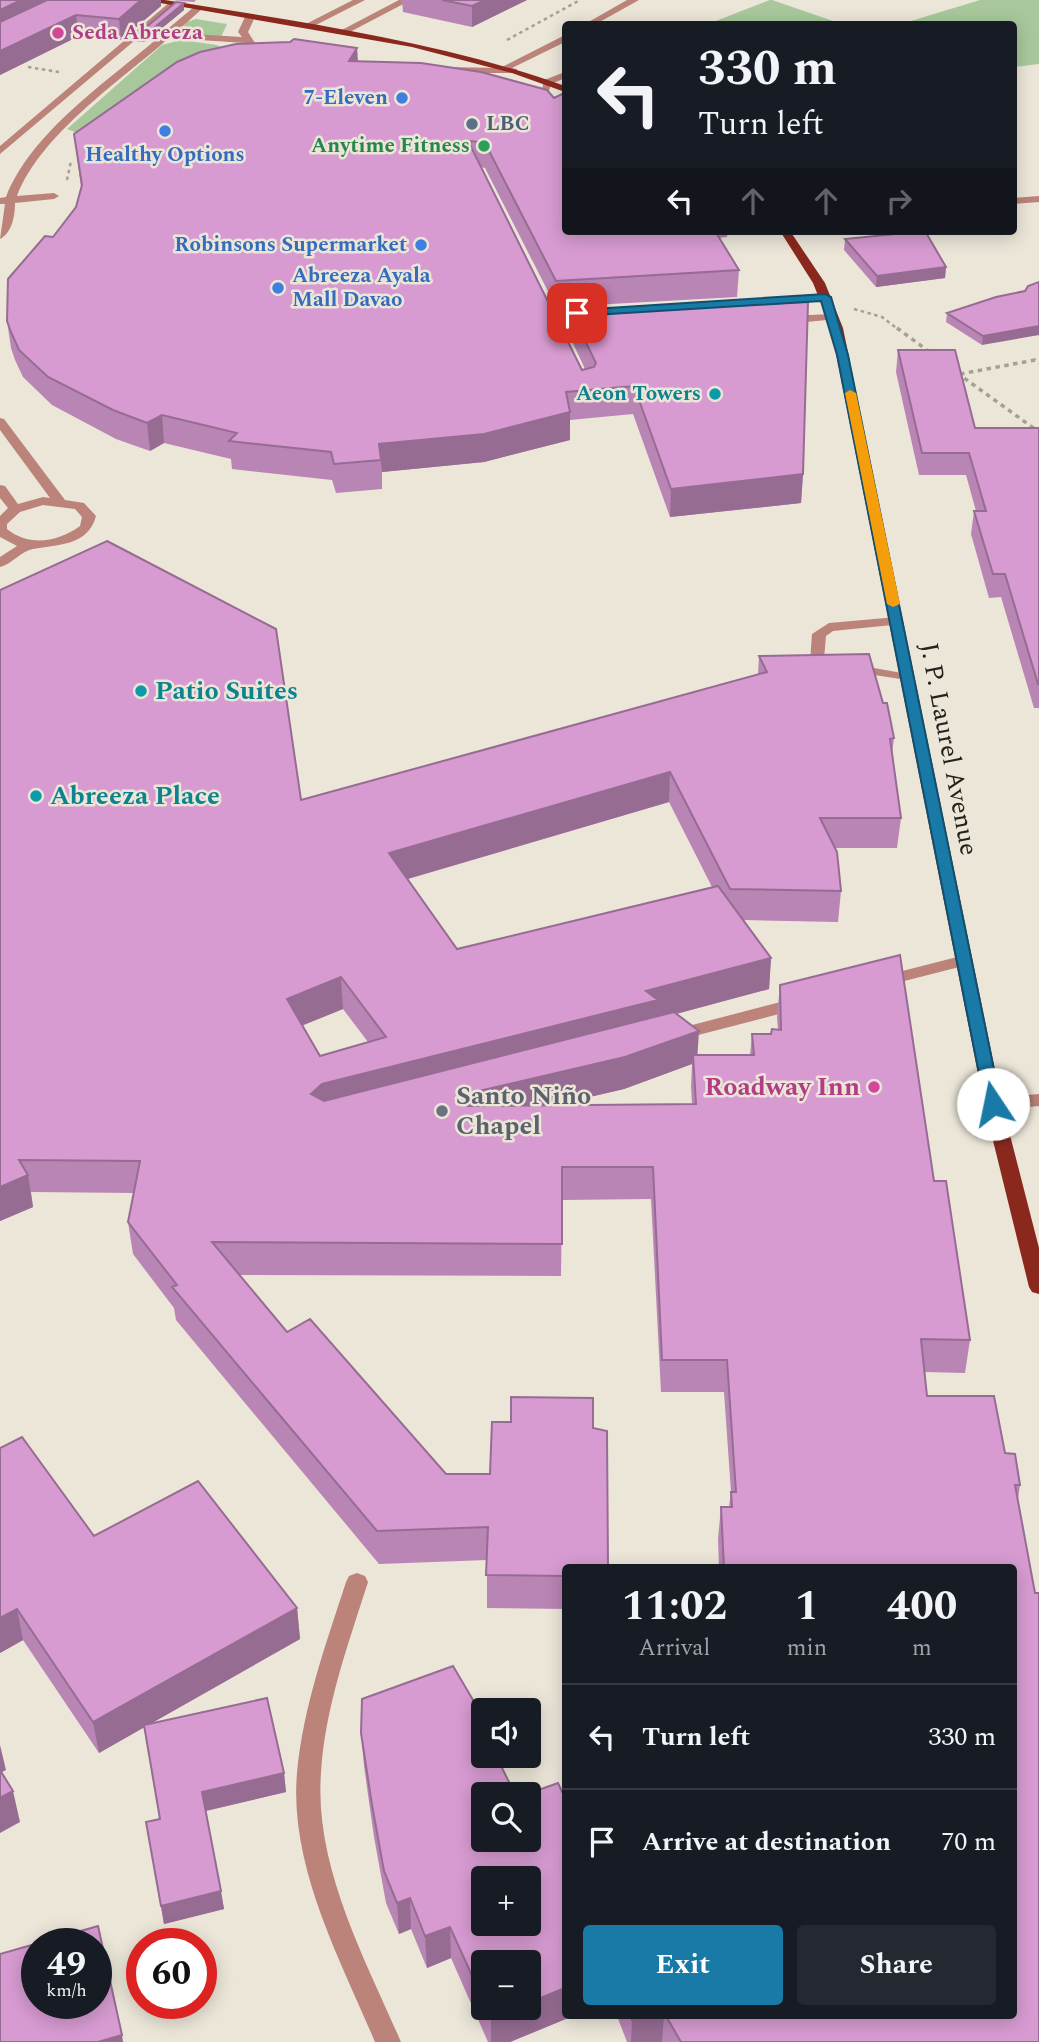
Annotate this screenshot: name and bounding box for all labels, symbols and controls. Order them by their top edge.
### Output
place label: Seda Abreeza [72,17,203,49]
marker: Seda Abreeza [50,25,66,41]
text: 330 m [698,32,837,107]
icon: left [583,49,674,140]
place label: 7-Eleven [303,82,388,114]
marker: 7-Eleven [394,90,410,106]
text: Turn left [698,100,824,149]
place label: LBC [486,108,530,140]
marker: LBC [464,116,480,132]
marker: Healthy Options [157,123,173,139]
place label: Anytime Fitness [311,130,470,162]
marker: Anytime Fitness [476,138,492,154]
place label: Healthy Options [85,139,245,171]
icon: left [661,182,699,220]
icon: ahead [734,182,772,220]
icon: ahead [807,182,845,220]
icon: right [880,182,918,220]
place label: Robinsons Supermarket [174,229,407,261]
marker: Robinsons Supermarket [413,237,429,253]
place label: Abreeza Ayala Mall Davao [292,260,431,316]
marker: Abreeza Ayala Mall Davao [270,280,286,296]
pin [547,283,607,343]
icon: arrive [558,294,596,332]
place label: Aeon Towers [576,378,701,410]
marker: Aeon Towers [707,386,723,402]
street label: J. P. Laurel Avenue [909,639,989,859]
place label: Patio Suites [155,671,298,711]
marker: Patio Suites [133,683,149,699]
place label: Abreeza Place [50,776,220,816]
marker: Abreeza Place [28,788,44,804]
place label: Roadway Inn [704,1067,860,1107]
position arrow [956,1067,1030,1141]
place label: Santo Niño Chapel [456,1076,591,1146]
marker: Roadway Inn [866,1079,882,1095]
marker: Santo Niño Chapel [434,1103,450,1119]
text: 11:02 [622,1575,727,1638]
text: 1 [795,1575,819,1638]
text: 400 [887,1575,957,1638]
text: Arrival [639,1631,710,1666]
text: min [787,1631,827,1666]
text: m [912,1631,932,1666]
map controls [471,1698,541,2020]
button: sound [471,1698,541,1768]
text: Turn left [642,1717,750,1757]
text: 330 m [928,1717,996,1757]
icon: left [583,1718,621,1756]
button: search [471,1782,541,1852]
text: Arrive at destination [642,1822,891,1862]
text: 70 m [941,1822,996,1862]
icon: arrive [583,1823,621,1861]
button: + [471,1866,541,1936]
button: Exit [583,1925,783,2005]
button: Share [797,1925,996,2005]
speed limit sign: 60 [126,1928,217,2019]
text: 49 [47,1938,86,1991]
button: − [471,1950,541,2020]
text: km/h [46,1977,87,2004]

